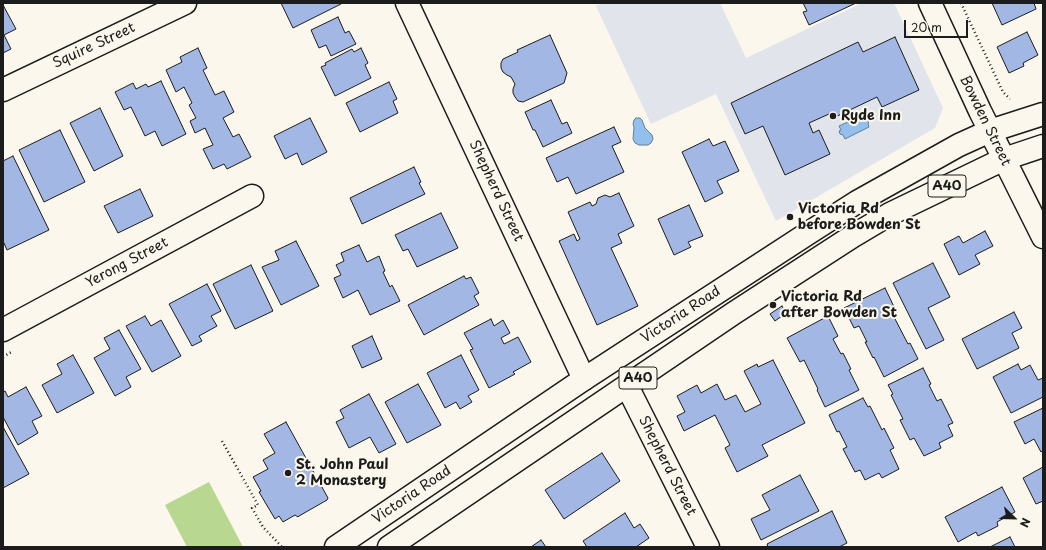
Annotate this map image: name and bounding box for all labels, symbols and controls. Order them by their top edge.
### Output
scale bar [906,12,970,38]
text: 20 m [911,18,942,36]
street label: Squire Street [50,20,138,72]
street label: Bowden Street [956,73,1014,169]
place label: Ryde Inn [841,108,901,124]
marker: Ryde Inn [828,111,838,121]
street label: Shepherd Street [465,138,527,244]
road number: A40 [928,175,966,197]
place label: Victoria Rd before Bowden St [798,201,920,234]
marker: Victoria Rd before Bowden St [785,212,795,222]
street label: Yerong Street [83,234,171,292]
street label: Victoria Road [638,283,724,347]
place label: Victoria Rd after Bowden St [781,289,897,322]
marker: Victoria Rd after Bowden St [768,300,778,310]
road number: A40 [619,367,657,389]
street label: Shepherd Street [635,413,699,519]
place label: St. John Paul 2 Monastery [296,457,388,490]
street label: Victoria Road [369,462,455,528]
marker: St. John Paul 2 Monastery [283,468,293,478]
north arrow [994,498,1034,538]
text: N [1016,516,1035,530]

